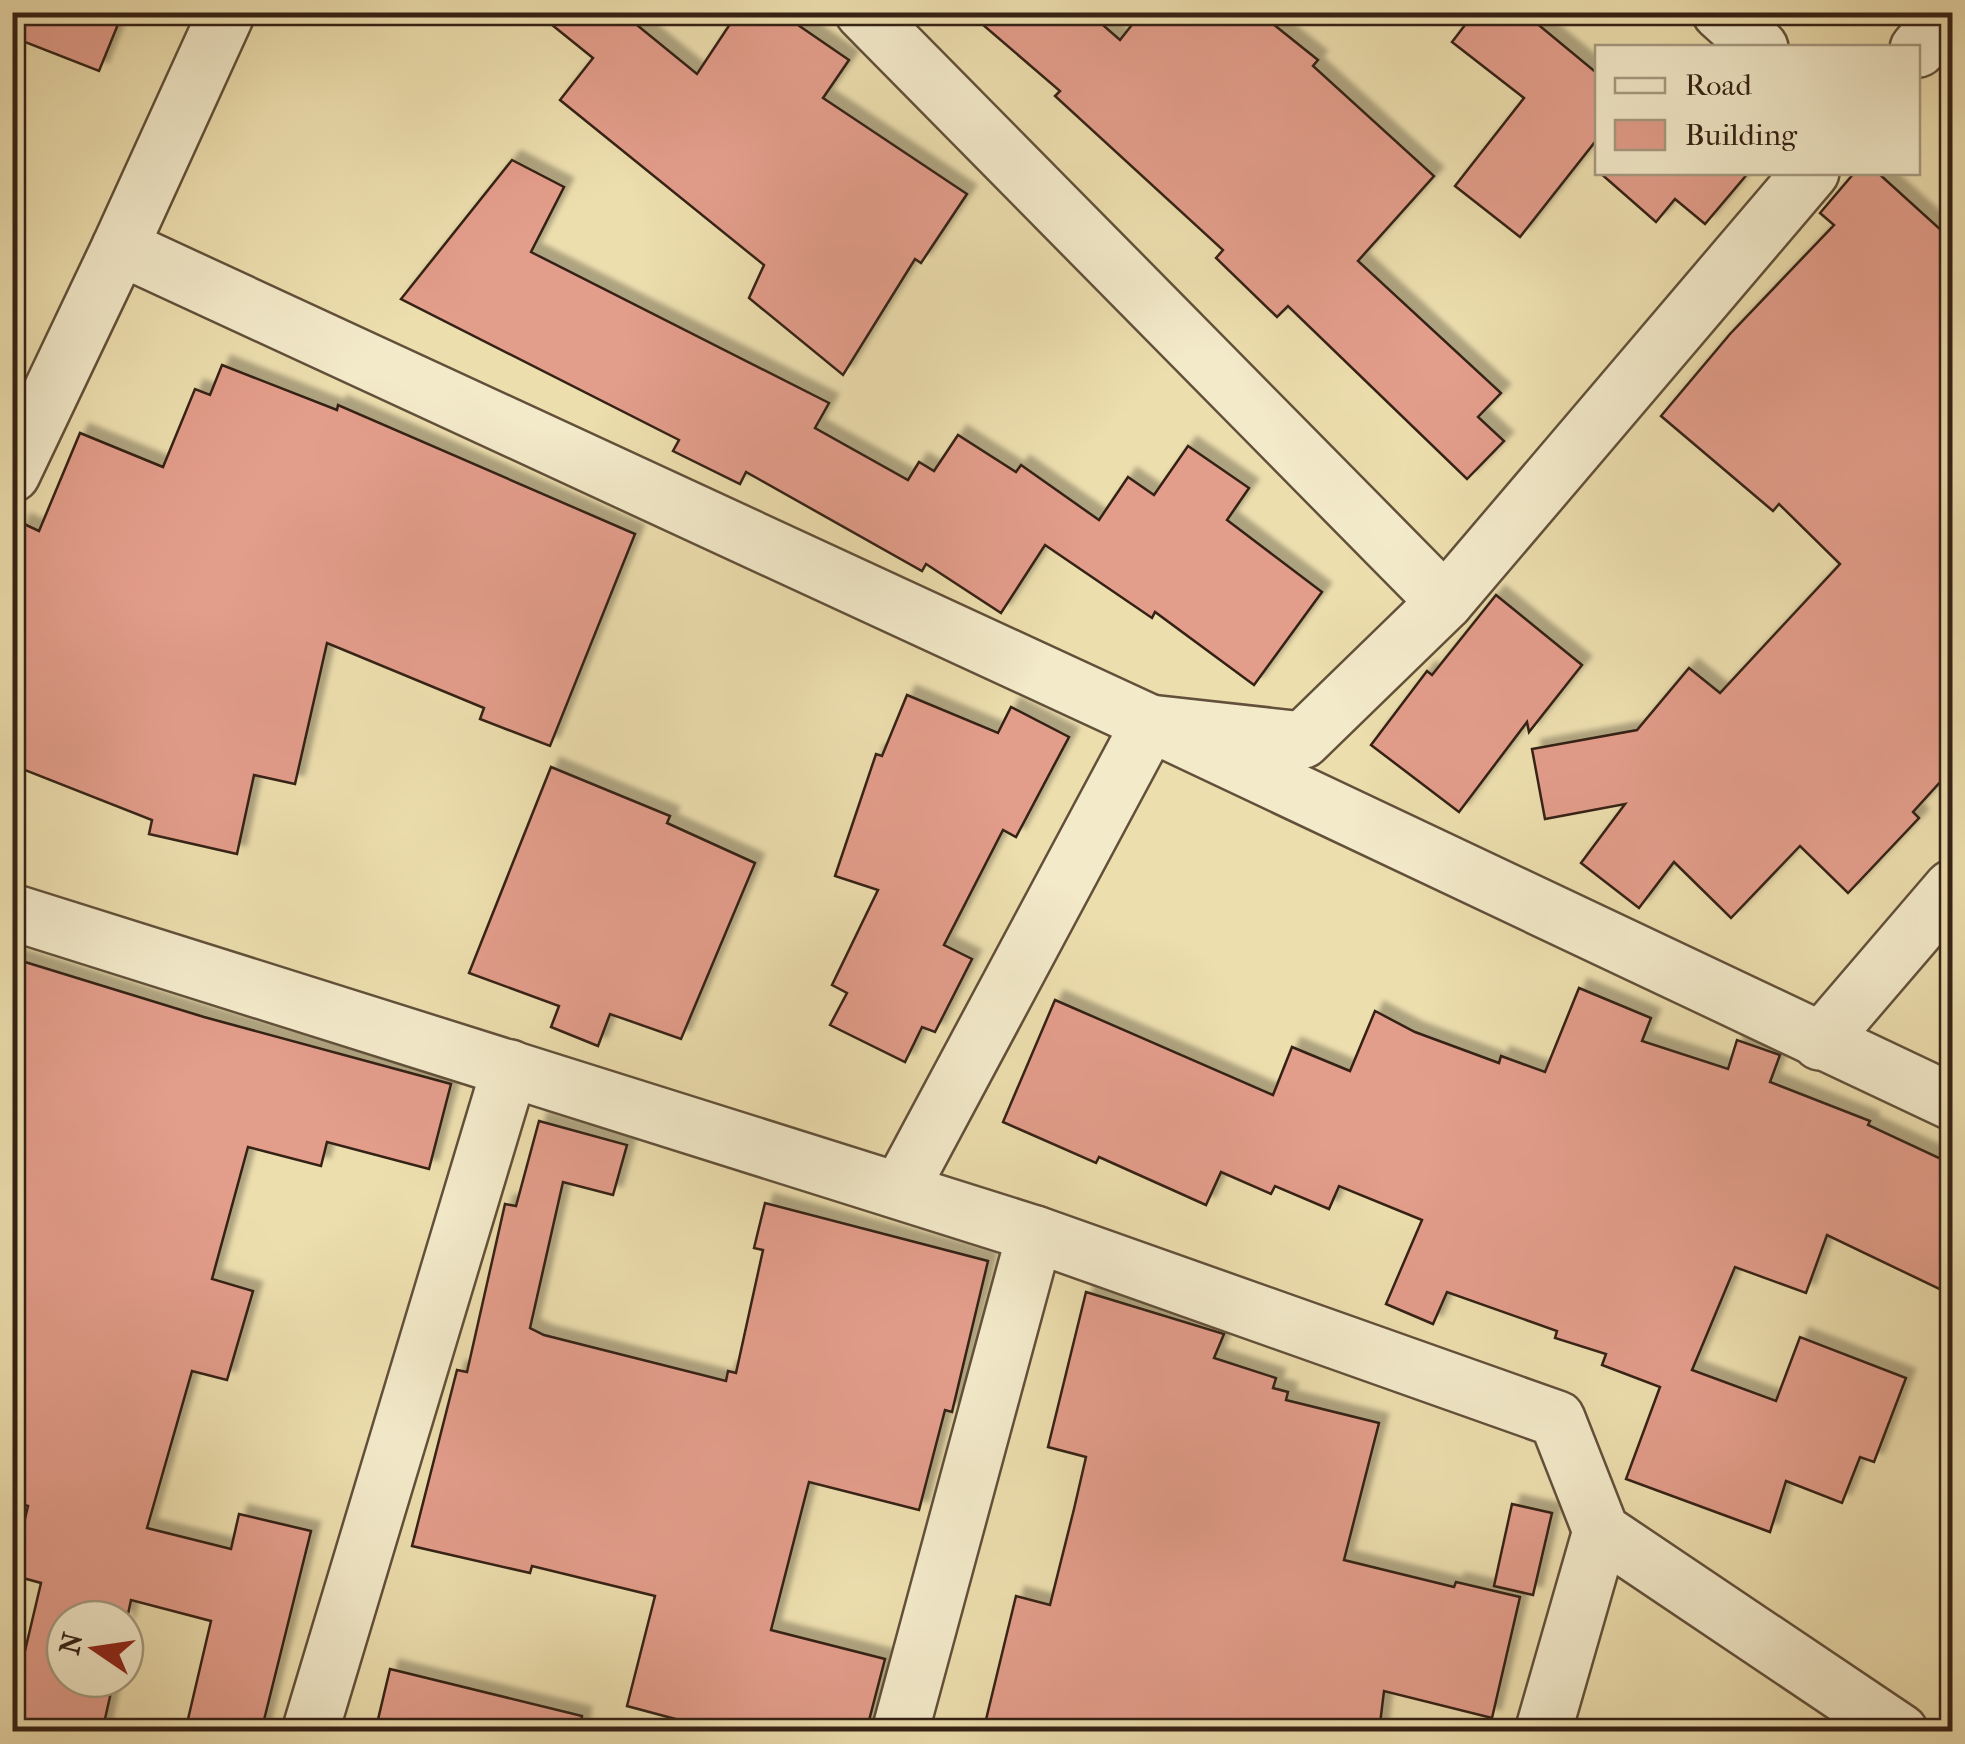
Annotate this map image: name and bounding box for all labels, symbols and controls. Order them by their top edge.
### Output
legend [1595,45,1920,175]
text: Road [1685,68,1752,103]
text: Building [1685,118,1798,153]
north arrow [45,1599,145,1699]
text: N [53,1629,90,1658]

